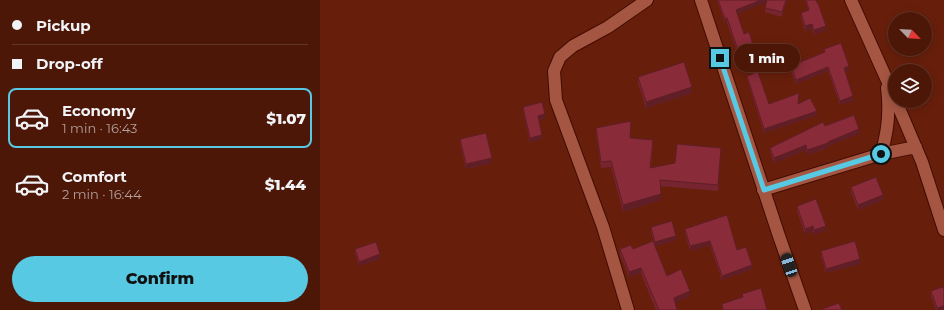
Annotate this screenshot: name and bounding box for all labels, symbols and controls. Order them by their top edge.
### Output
north arrow [888,12,932,56]
map controls [888,12,932,108]
text: Pickup [36,16,91,35]
callout: 1 min [734,44,800,72]
route end [711,49,729,67]
text: 1 min [749,50,785,66]
text: Drop-off [36,54,103,73]
button: layers [888,64,932,108]
icon: car [14,100,50,136]
text: Economy [62,101,135,120]
text: $1.07 [267,109,306,128]
text: 1 min · 16:43 [62,120,137,136]
route start [872,145,890,163]
icon: car [14,166,50,202]
text: Comfort [62,167,127,186]
text: $1.44 [265,175,306,194]
text: 2 min · 16:44 [62,186,142,202]
car [779,252,799,278]
button: Confirm [12,256,308,302]

